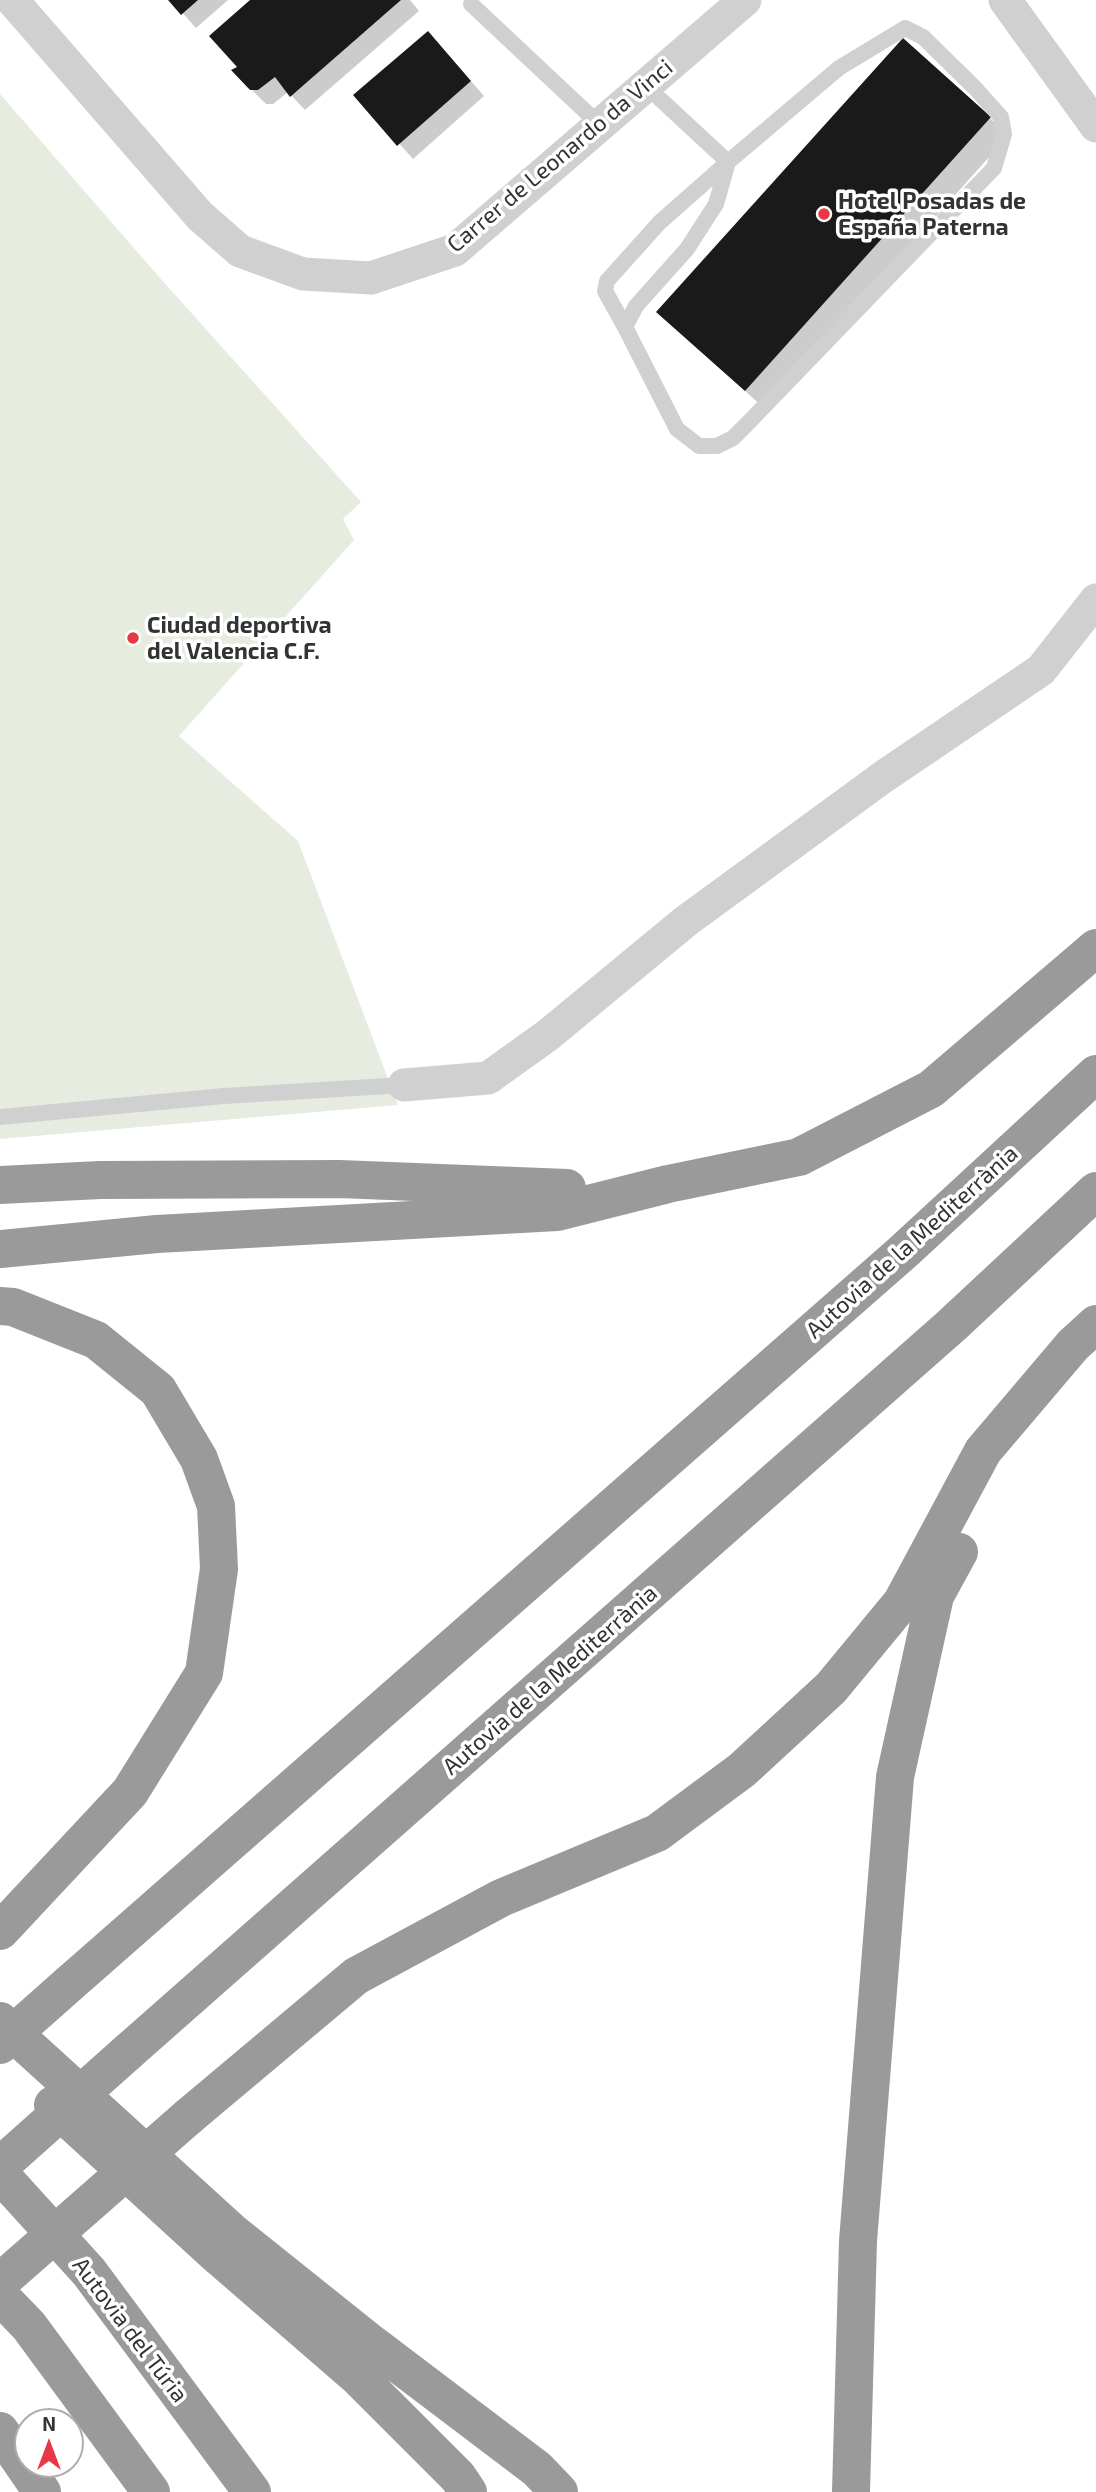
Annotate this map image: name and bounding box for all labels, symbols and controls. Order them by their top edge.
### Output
street label: Carrer de Leonardo da Vinci [442,54,678,258]
place label: Hotel Posadas de España Paterna [838,187,1026,241]
marker: Hotel Posadas de España Paterna [816,206,832,222]
place label: Ciudad deportiva del Valencia C.F. [147,611,332,665]
marker: Ciudad deportiva del Valencia C.F. [125,630,141,646]
street label: Autovia de la Mediterrània [800,1140,1024,1344]
street label: Autovia de la Mediterrània [437,1579,663,1781]
street label: Autovia del Túria [67,2252,193,2408]
north arrow [14,2408,84,2478]
text: N [42,2412,56,2435]

